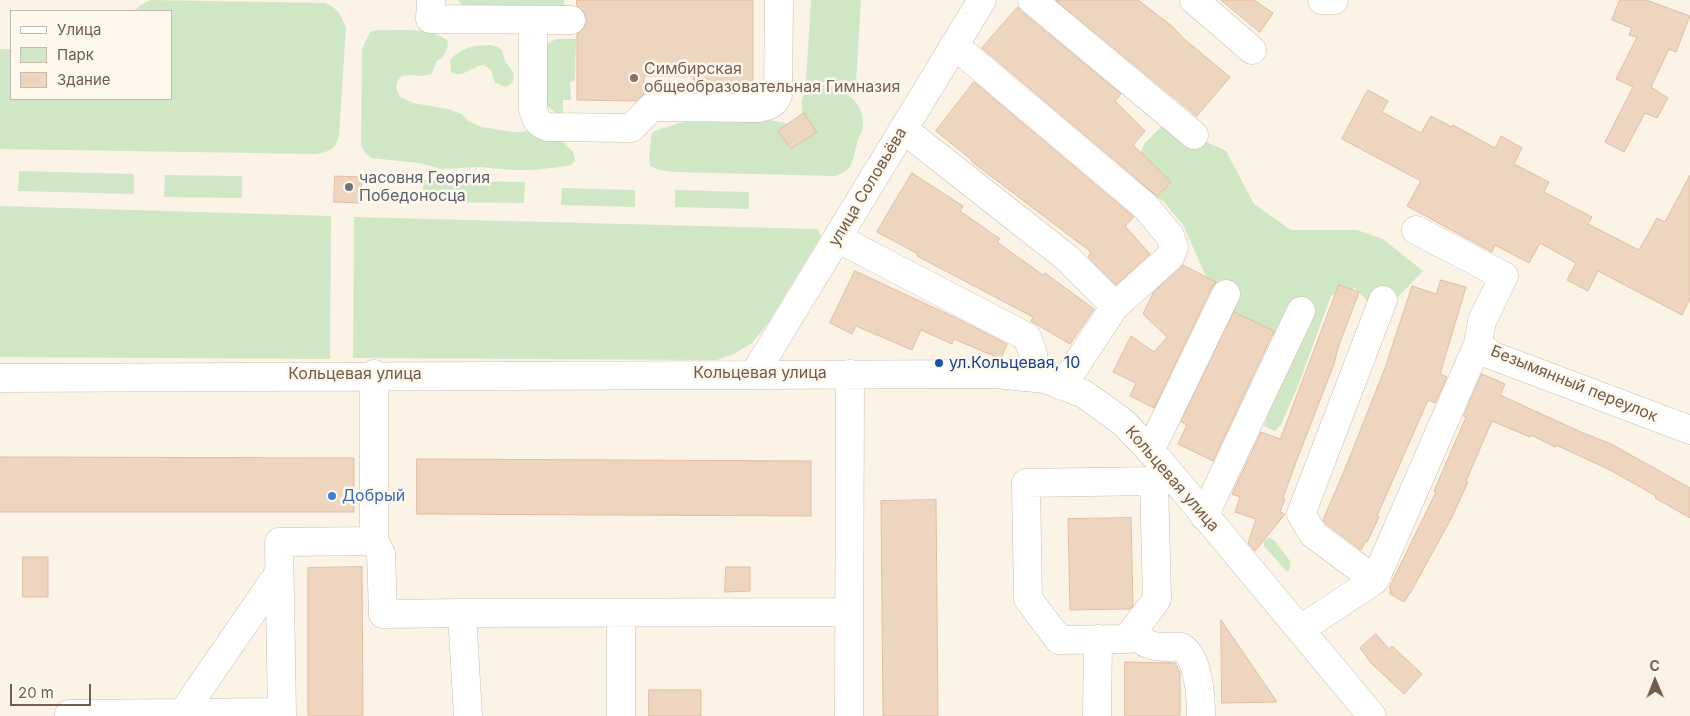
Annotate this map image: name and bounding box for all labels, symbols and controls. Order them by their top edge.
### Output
legend [10,10,172,100]
text: Улица [57,20,101,39]
text: Парк [57,45,94,64]
place label: Симбирская общеобразовательная Гимназия [644,59,900,97]
text: Здание [57,70,111,89]
marker: Симбирская общеобразовательная Гимназия [628,72,640,84]
street label: улица Соловьёва [825,124,911,250]
place label: часовня Георгия Победоносца [359,168,490,206]
marker: часовня Георгия Победоносца [343,181,355,193]
street label: Безымянный переулок [1488,342,1660,426]
place label: ул.Кольцевая, 10 [949,353,1080,373]
marker: ул.Кольцевая, 10 [933,357,945,369]
street label: Кольцевая улица [693,363,827,383]
street label: Кольцевая улица [288,364,422,384]
street label: Кольцевая улица [1121,422,1223,536]
place label: Добрый [342,486,405,506]
marker: Добрый [326,490,338,502]
north arrow [1630,656,1680,706]
text: С [1649,657,1660,674]
scale bar [12,674,94,706]
text: 20 m [18,683,54,702]

